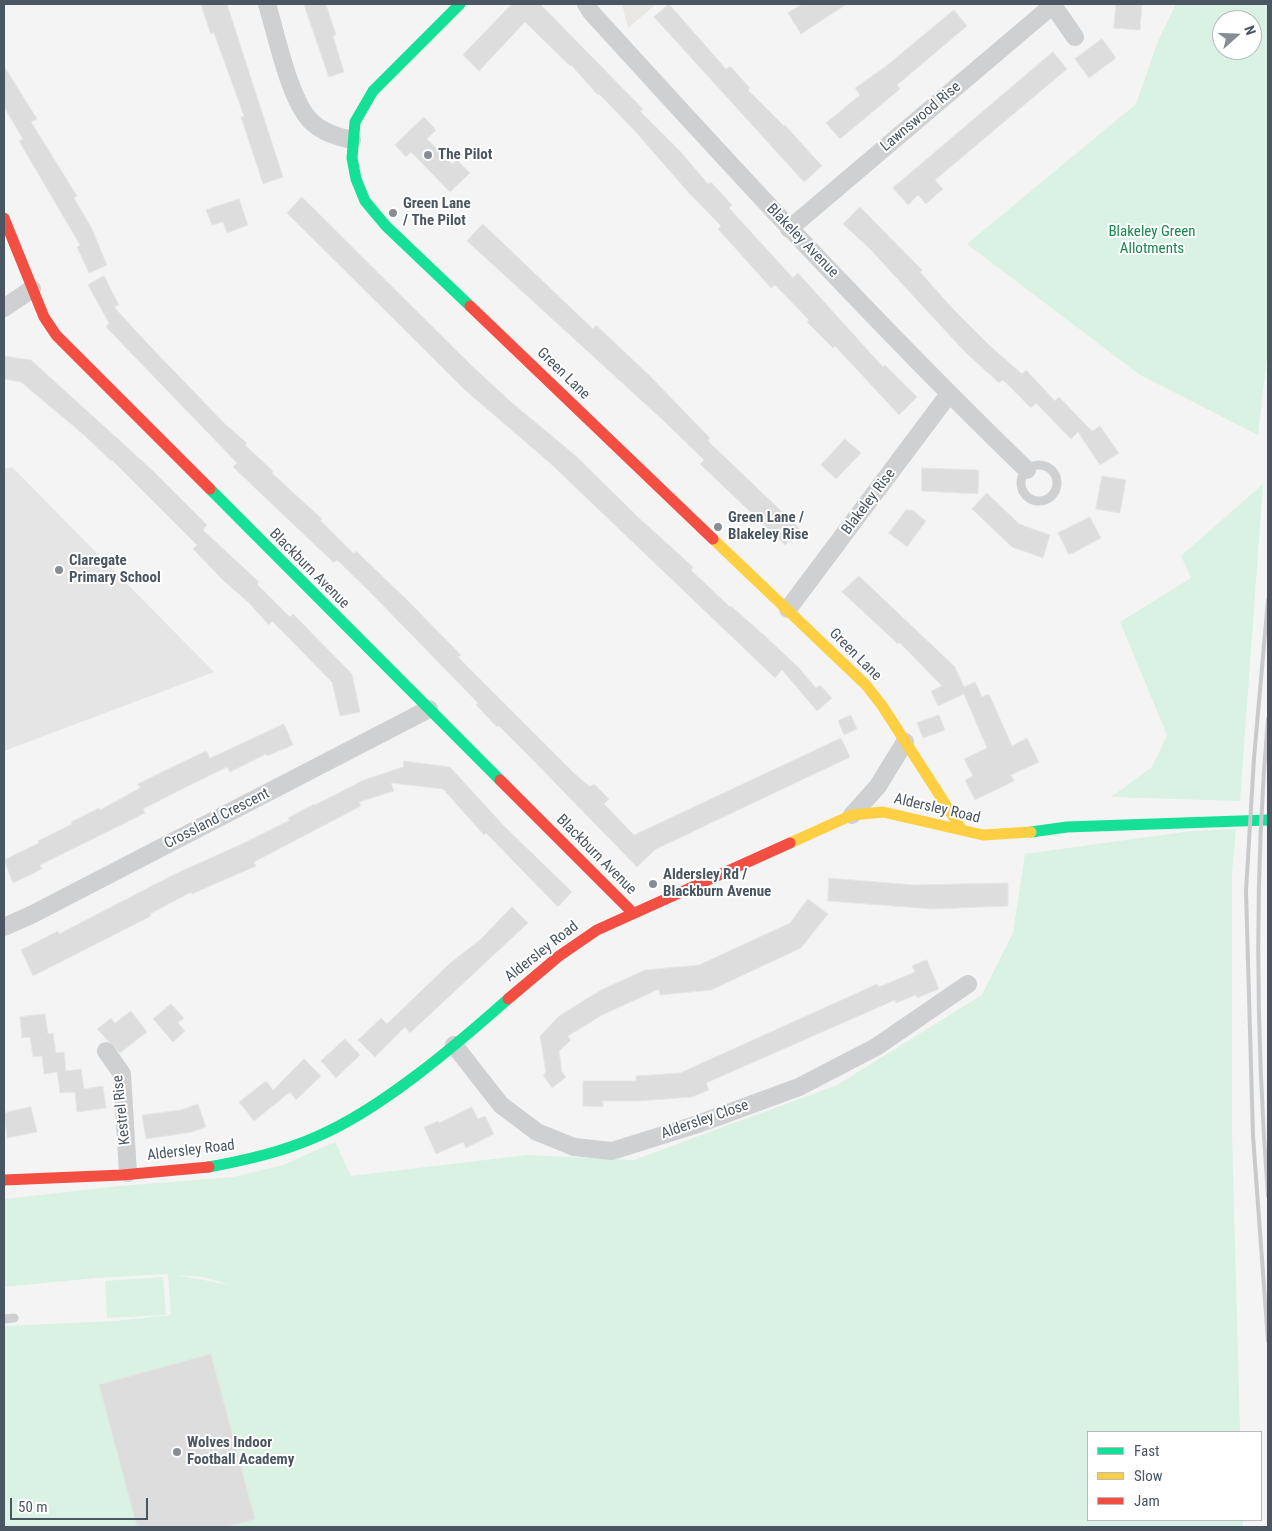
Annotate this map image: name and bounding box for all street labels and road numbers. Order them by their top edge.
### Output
street label: Lawnswood Rise [877,78,965,156]
street label: Blakeley Avenue [762,200,842,282]
street label: Green Lane [533,344,593,404]
street label: Blakeley Rise [838,466,900,538]
street label: Blackburn Avenue [265,525,353,613]
street label: Green Lane [825,625,885,685]
street label: Crossland Crescent [162,785,272,853]
street label: Aldersley Road [892,790,982,828]
street label: Blackburn Avenue [552,811,640,899]
street label: Aldersley Road [502,918,582,986]
street label: Kestrel Rise [109,1074,135,1146]
street label: Aldersley Close [659,1097,751,1143]
street label: Aldersley Road [146,1137,236,1165]

